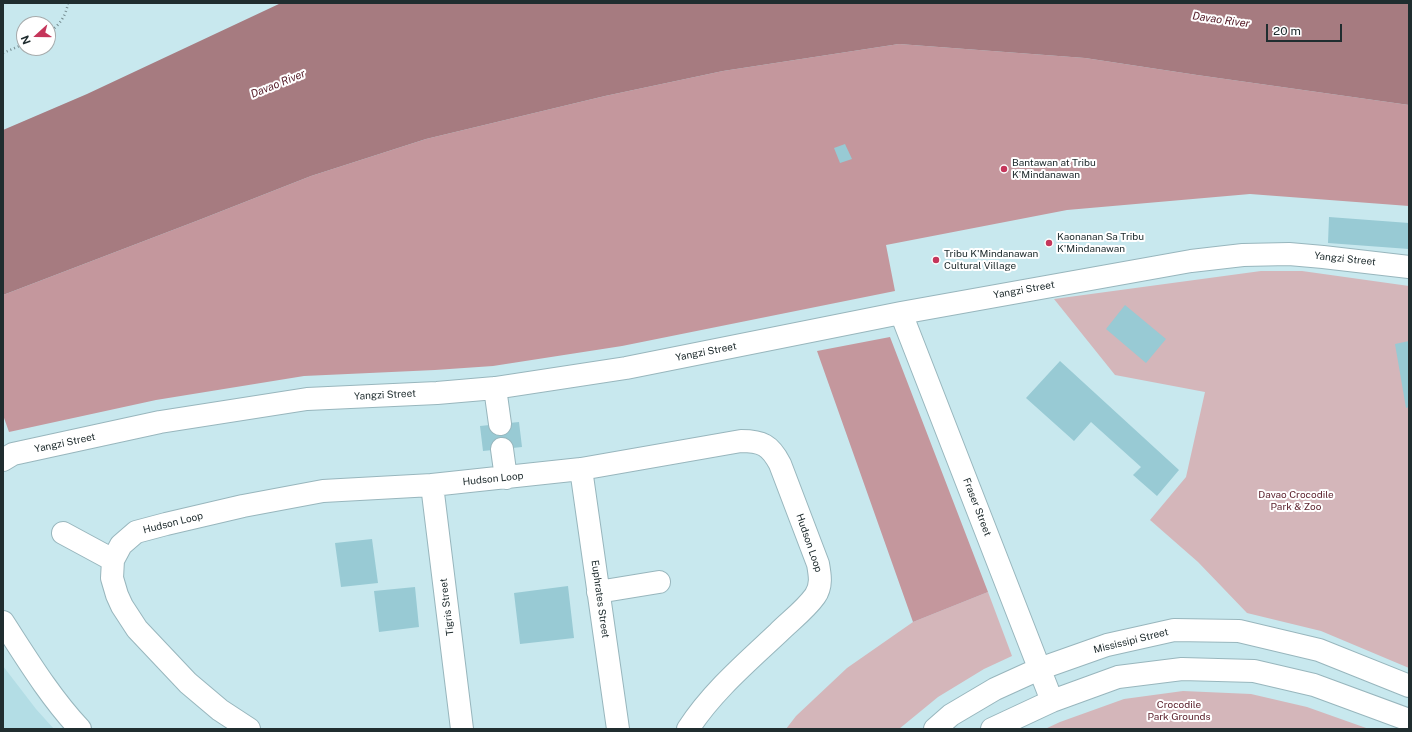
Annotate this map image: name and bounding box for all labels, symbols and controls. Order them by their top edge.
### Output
water label: Davao River [1191,9,1251,31]
north arrow [16,16,56,56]
scale bar [1268,16,1344,42]
text: 20 m [1273,24,1301,38]
text: N [19,34,33,46]
water label: Davao River [249,67,307,101]
place label: Bantawan at Tribu K'Mindanawan [1012,157,1096,180]
marker: Bantawan at Tribu K'Mindanawan [999,164,1009,174]
place label: Kaonanan Sa Tribu K'Mindanawan [1057,231,1144,254]
marker: Kaonanan Sa Tribu K'Mindanawan [1044,238,1054,248]
place label: Tribu K'Mindanawan Cultural Village [944,248,1038,272]
street label: Yangzi Street [1314,250,1376,268]
marker: Tribu K'Mindanawan Cultural Village [931,255,941,265]
street label: Yangzi Street [992,279,1056,301]
street label: Yangzi Street [674,340,738,364]
street label: Yangzi Street [354,387,416,403]
street label: Yangzi Street [33,431,97,455]
street label: Hudson Loop [462,470,524,488]
street label: Fraser Street [960,476,994,538]
park label: Davao Crocodile Park & Zoo [1258,489,1334,512]
street label: Hudson Loop [142,510,204,536]
street label: Hudson Loop [793,512,825,574]
street label: Euphrates Street [589,559,611,639]
street label: Tigris Street [438,578,456,636]
street label: Mississipi Street [1092,626,1170,656]
park label: Crocodile Park Grounds [1147,699,1211,722]

